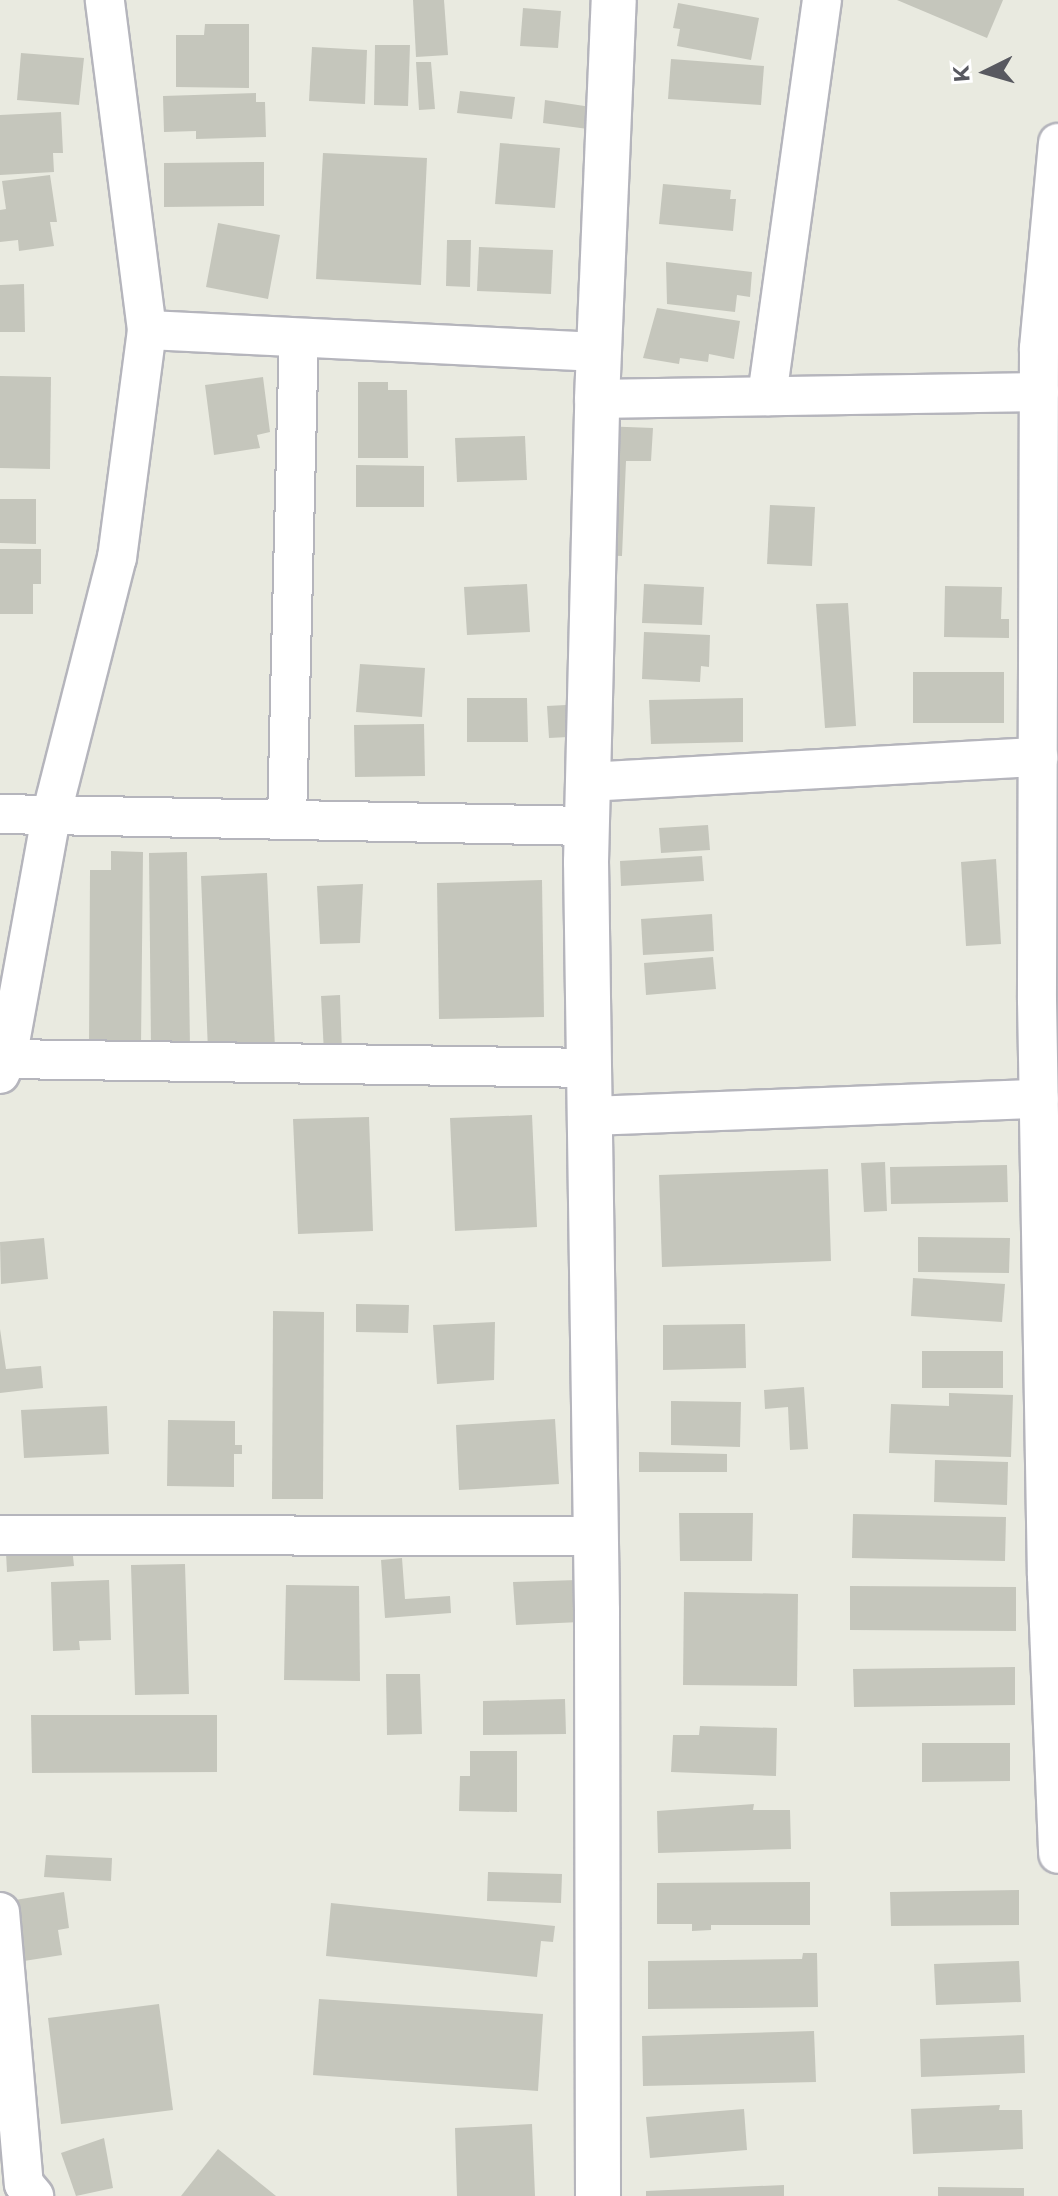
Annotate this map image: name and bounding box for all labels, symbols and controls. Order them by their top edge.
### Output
north arrow [946,32,1026,112]
text: K [947,65,976,83]

